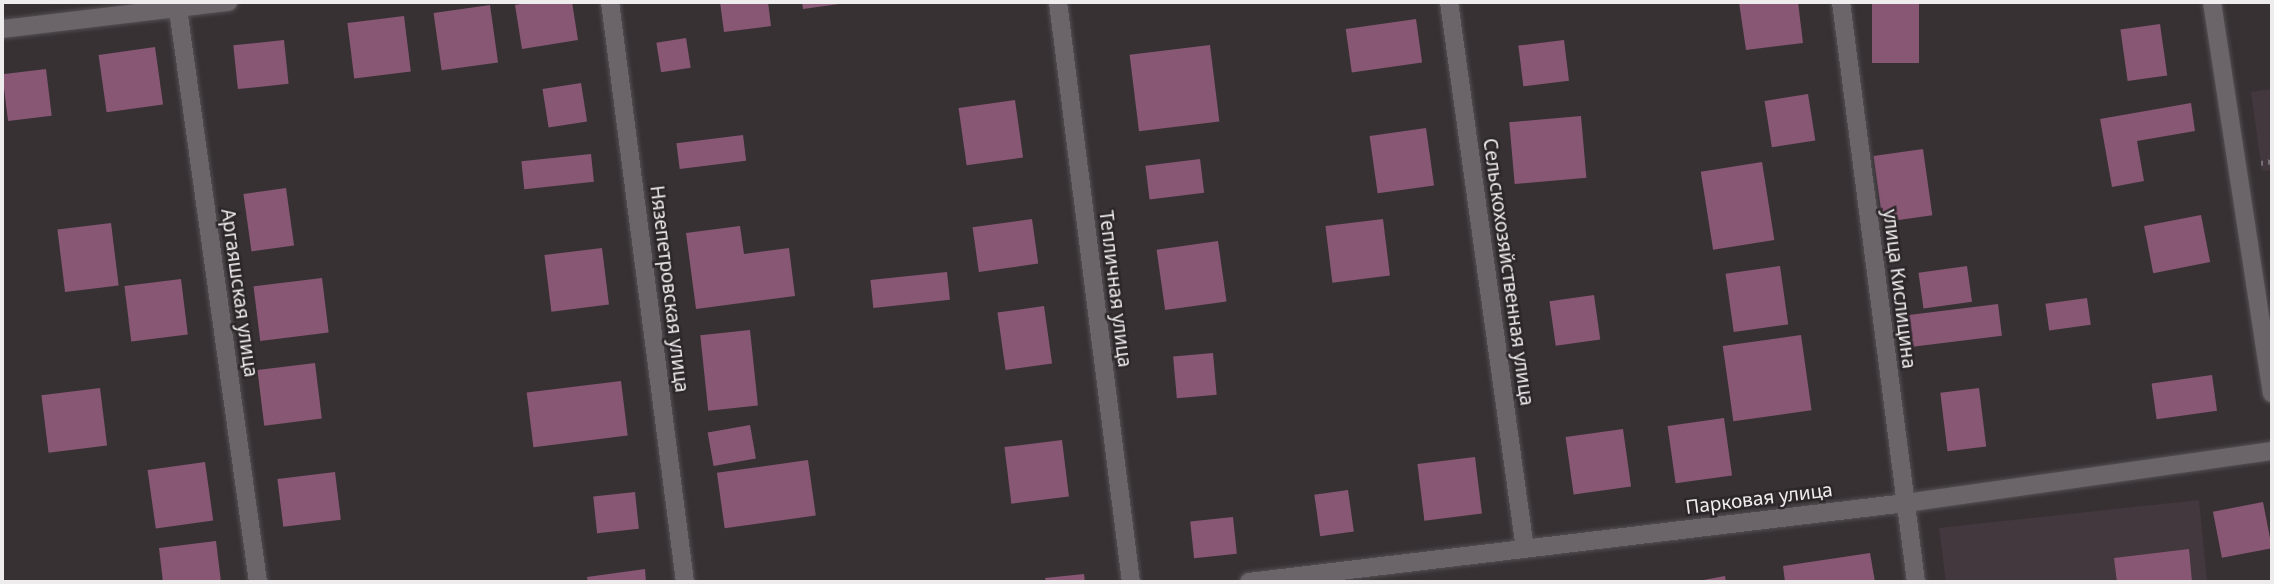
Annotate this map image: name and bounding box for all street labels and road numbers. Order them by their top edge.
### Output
street label: Сельскохозяйственная улица [1478,137,1538,407]
street label: Нязепетровская улица [645,184,693,394]
street label: Аргаяшская улица [216,207,262,379]
street label: улица Кислицина [1878,208,1920,370]
street label: Тепличная улица [1094,209,1136,369]
street label: Парковая улица [1684,479,1834,519]

